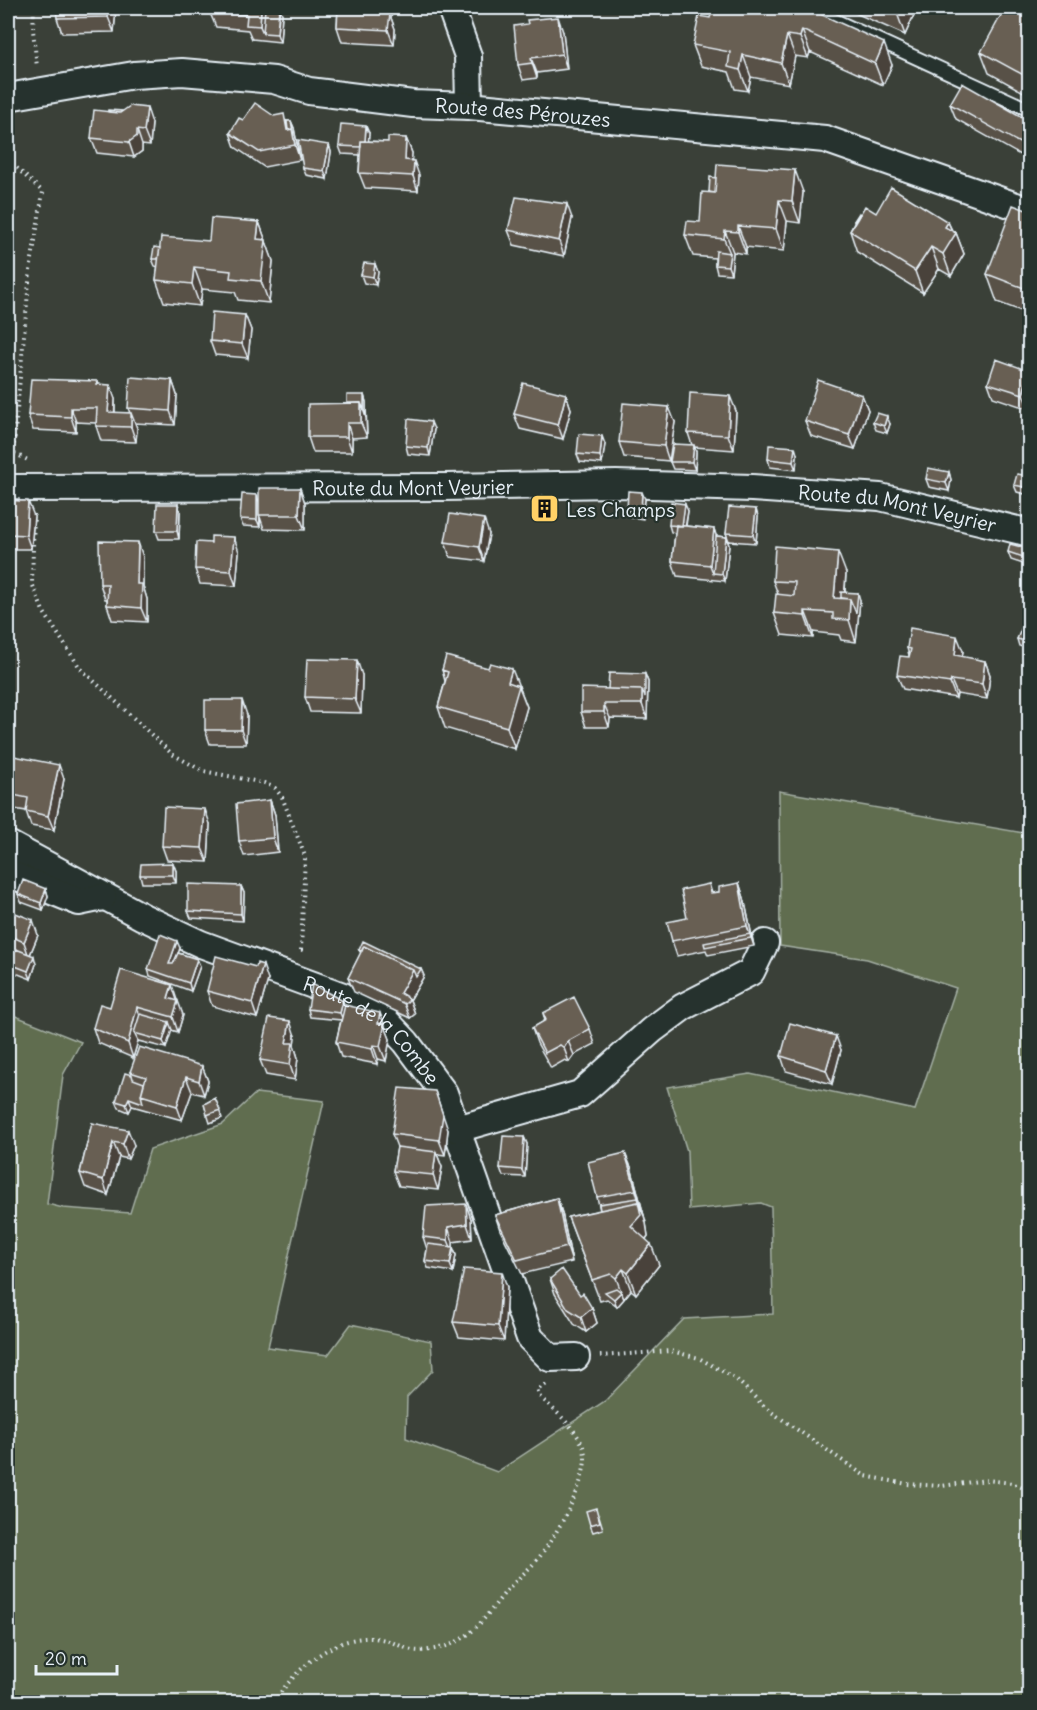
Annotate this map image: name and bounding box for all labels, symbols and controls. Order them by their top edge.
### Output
street label: Route des Pérouzes [435,92,612,132]
street label: Route du Mont Veyrier [312,473,514,500]
street label: Route du Mont Veyrier [797,479,999,537]
building icon: Les Champs [529,493,561,525]
place label: Les Champs [566,497,675,522]
street label: Route de la Combe [300,970,445,1089]
scale bar [36,1638,117,1676]
text: 20 m [45,1647,87,1670]

